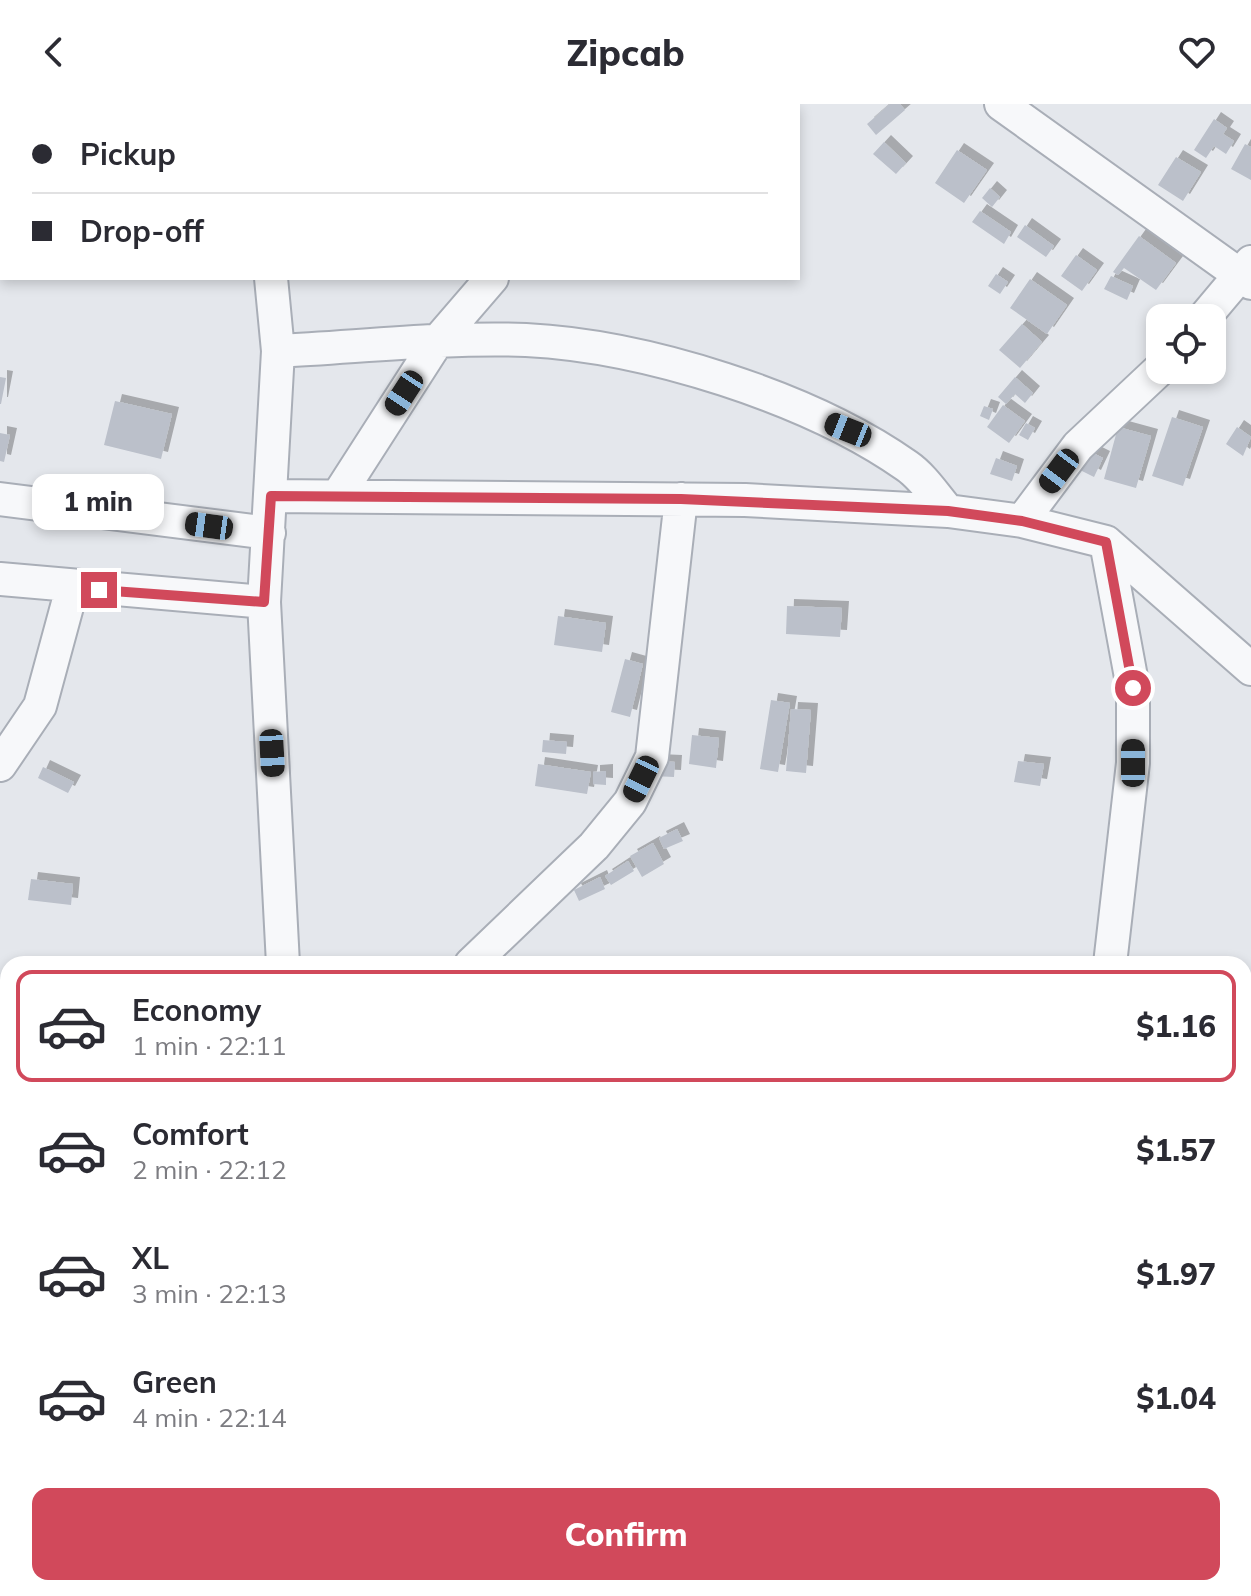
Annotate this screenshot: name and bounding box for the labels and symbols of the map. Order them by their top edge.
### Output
car [381,366,427,420]
car [821,410,875,450]
car [1035,445,1083,497]
callout: 1 min [33,474,165,530]
car [184,511,234,541]
route end [81,572,117,608]
route start [1115,670,1151,706]
car [259,728,285,778]
car [1121,739,1145,787]
car [620,752,662,806]

